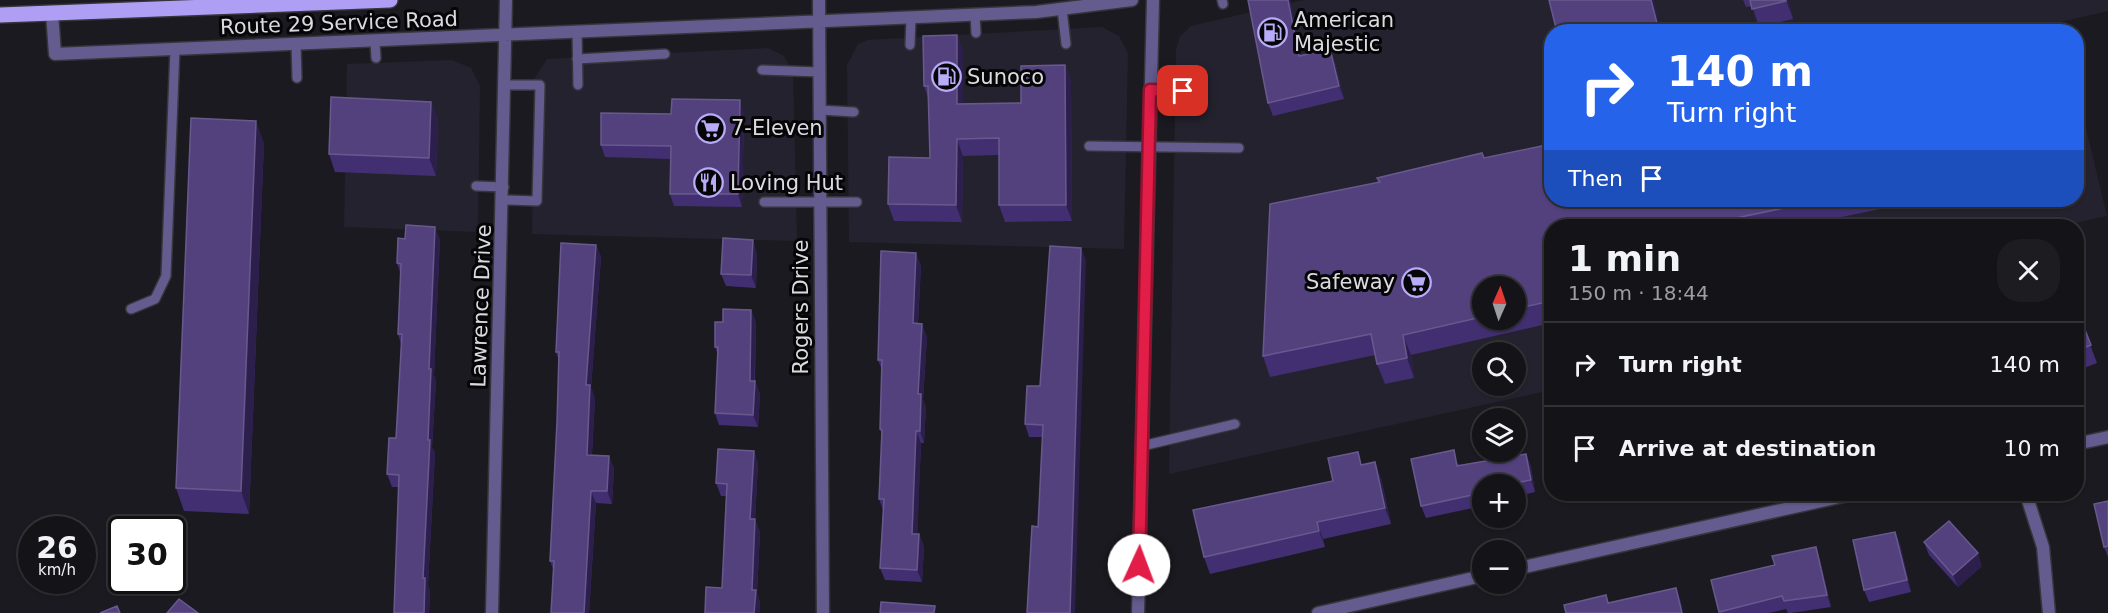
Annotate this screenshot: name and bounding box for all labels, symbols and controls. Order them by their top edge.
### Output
street label: Route 29 Service Road [220,7,458,39]
place label: American Majestic [1294,8,1394,56]
fuel station icon: American Majestic [1257,16,1289,48]
text: 140 m [1667,47,1813,96]
icon: right [1568,48,1646,126]
fuel station icon: Sunoco [930,61,962,93]
place label: Sunoco [967,65,1044,89]
pin [1157,65,1208,116]
icon: arrive [1166,74,1199,107]
text: Turn right [1667,97,1796,128]
supermarket icon: 7-Eleven [694,112,726,144]
place label: 7-Eleven [731,116,823,140]
icon: arrive [1635,162,1668,195]
text: Then [1568,166,1623,191]
restaurant icon: Loving Hut [693,167,725,199]
place label: Loving Hut [730,171,843,195]
street label: Lawrence Drive [466,224,496,388]
text: 1 min [1568,238,1681,279]
button: close [1997,239,2060,302]
street label: Rogers Drive [789,240,813,374]
supermarket icon: Safeway [1400,266,1432,298]
place label: Safeway [1306,270,1395,294]
north arrow [1472,276,1526,330]
map controls [1472,276,1526,594]
text: 150 m · 18:44 [1568,281,1709,305]
button: search [1472,342,1526,396]
icon: right [1568,348,1601,381]
text: Turn right [1619,352,1742,377]
text: 140 m [1990,352,2060,377]
button: layers [1472,408,1526,462]
icon: arrive [1568,432,1601,465]
text: Arrive at destination [1619,436,1876,461]
text: 10 m [2004,436,2060,461]
button: + [1472,474,1526,528]
speed limit sign: 30 [108,516,186,594]
text: 26 [36,530,78,565]
position arrow [1107,533,1171,597]
button: − [1472,540,1526,594]
text: km/h [38,561,76,579]

